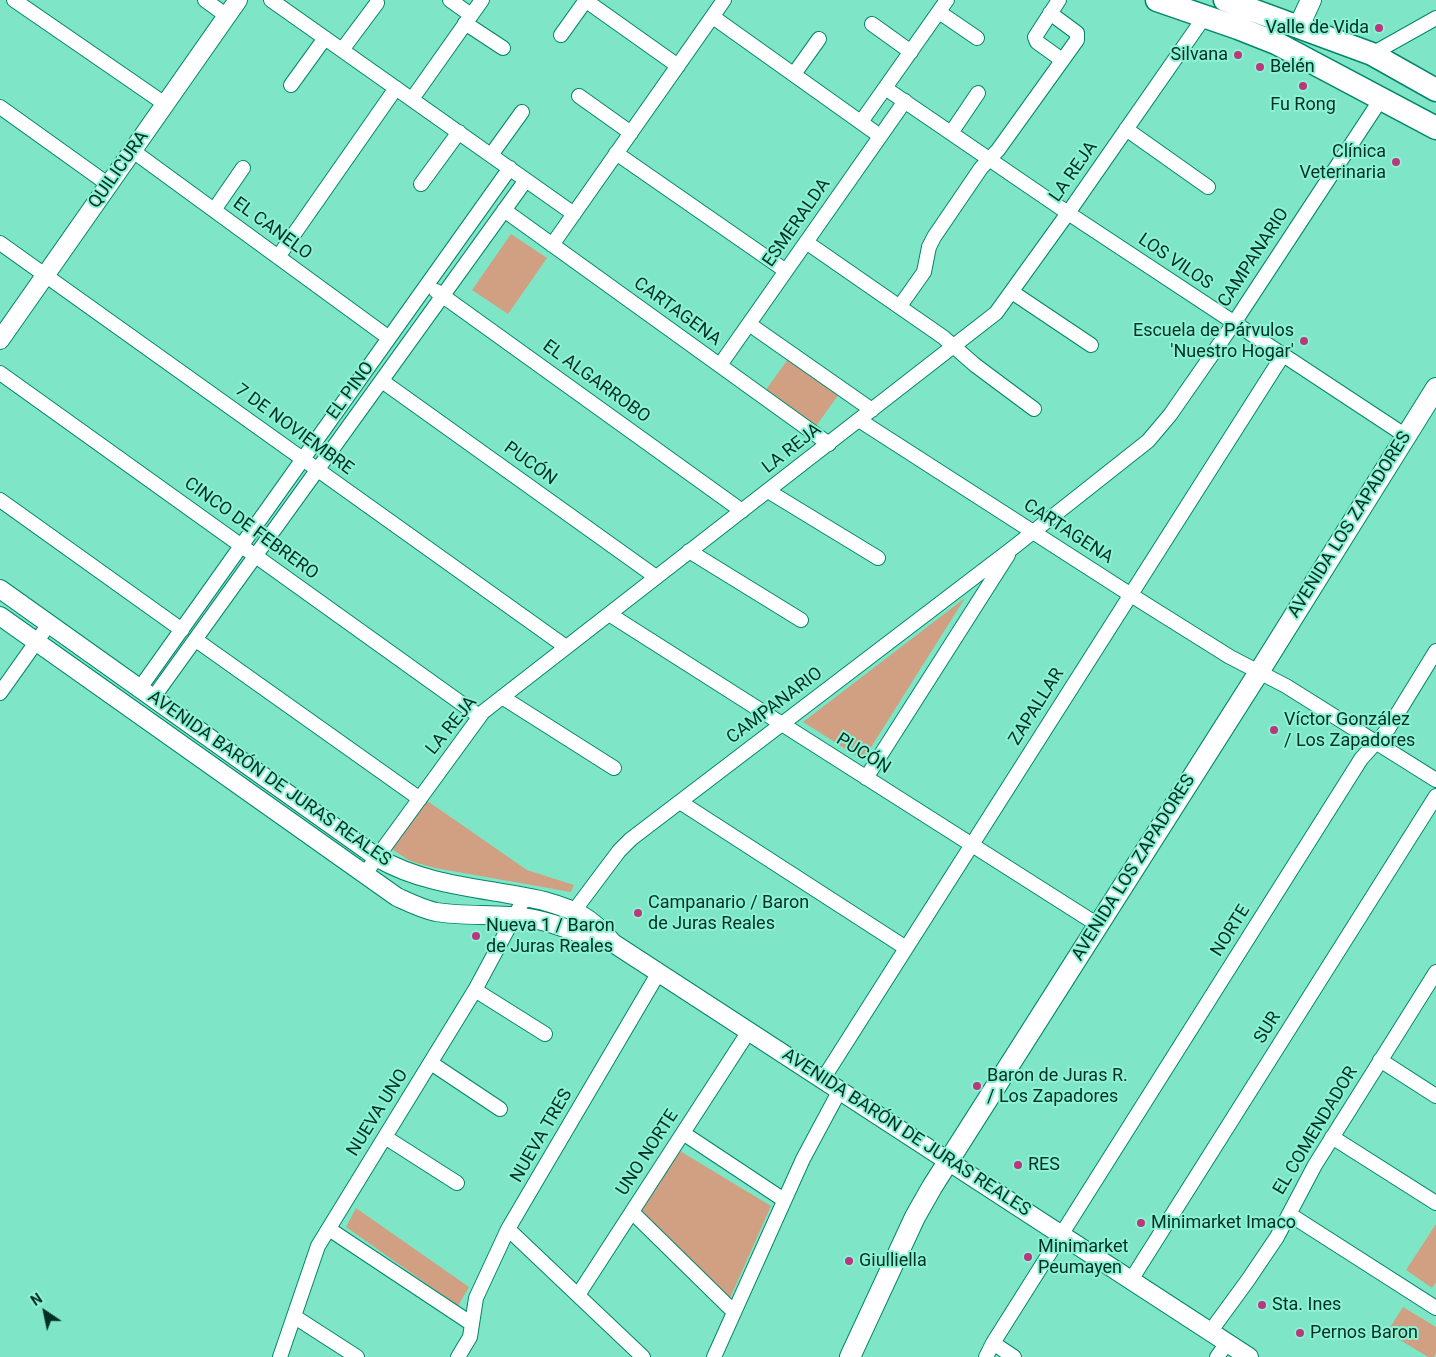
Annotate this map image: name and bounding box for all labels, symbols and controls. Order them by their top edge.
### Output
place label: Valle de Vida [1265,17,1369,39]
marker: Valle de Vida [1373,22,1385,34]
place label: Silvana [1170,44,1228,66]
marker: Silvana [1232,49,1244,61]
place label: Belén [1270,56,1315,78]
marker: Belén [1254,61,1266,73]
marker: Fu Rong [1297,80,1309,92]
place label: Fu Rong [1270,94,1336,116]
street label: QUILICURA [84,127,154,213]
street label: LA REJA [1045,138,1103,206]
place label: Clínica Veterinaria [1299,141,1386,183]
marker: Clínica Veterinaria [1390,156,1402,168]
street label: ESMERALDA [759,175,835,271]
street label: EL CANELO [228,193,316,265]
street label: CAMPANARIO [1214,204,1294,312]
street label: LOS VILOS [1134,229,1216,295]
street label: CARTAGENA [629,273,725,351]
place label: Escuela de Párvulos 'Nuestro Hogar' [1133,320,1294,362]
marker: Escuela de Párvulos 'Nuestro Hogar' [1298,335,1310,347]
street label: EL ALGARROBO [538,336,654,428]
street label: EL PINO [323,358,379,424]
street label: 7 DE NOVIEMBRE [231,380,357,480]
street label: LA REJA [758,419,826,479]
street label: AVENIDA LOS ZAPADORES [1284,428,1416,622]
street label: PUCÓN [499,438,561,490]
street label: CINCO DE FEBRERO [180,473,322,585]
street label: CARTAGENA [1019,495,1117,569]
street label: CAMPANARIO [723,663,827,749]
street label: ZAPALLAR [1005,664,1069,750]
street label: AVENIDA BARÓN DE JURAS REALES [143,686,395,872]
street label: LA REJA [422,692,482,760]
place label: Víctor González / Los Zapadores [1284,709,1415,752]
marker: Víctor González / Los Zapadores [1268,724,1280,736]
street label: PUCÓN [832,729,894,779]
street label: AVENIDA LOS ZAPADORES [1068,771,1200,965]
place label: Campanario / Baron de Juras Reales [648,892,809,934]
street label: NORTE [1207,901,1255,961]
marker: Campanario / Baron de Juras Reales [632,907,644,919]
place label: Nueva 1 / Baron de Juras Reales [486,915,615,958]
marker: Nueva 1 / Baron de Juras Reales [470,930,482,942]
street label: SUR [1250,1008,1286,1048]
street label: AVENIDA BARÓN DE JURAS REALES [778,1044,1034,1222]
street label: EL COMENDADOR [1269,1063,1363,1199]
street label: NUEVA UNO [343,1065,413,1161]
place label: Baron de Juras R. / Los Zapadores [987,1065,1128,1108]
marker: Baron de Juras R. / Los Zapadores [971,1080,983,1092]
street label: NUEVA TRES [507,1085,577,1187]
street label: UNO NORTE [612,1106,684,1200]
place label: RES [1028,1154,1060,1176]
marker: RES [1012,1159,1024,1171]
place label: Minimarket Imaco [1151,1212,1296,1234]
marker: Minimarket Imaco [1135,1217,1147,1229]
place label: Minimarket Peumayen [1038,1236,1128,1278]
place label: Giulliella [859,1250,927,1272]
marker: Minimarket Peumayen [1022,1251,1034,1263]
marker: Giulliella [843,1255,855,1267]
north arrow [20,1287,70,1337]
text: N [28,1290,45,1309]
place label: Sta. Ines [1272,1294,1341,1316]
marker: Sta. Ines [1256,1299,1268,1311]
place label: Pernos Baron [1310,1322,1418,1344]
marker: Pernos Baron [1294,1327,1306,1339]

